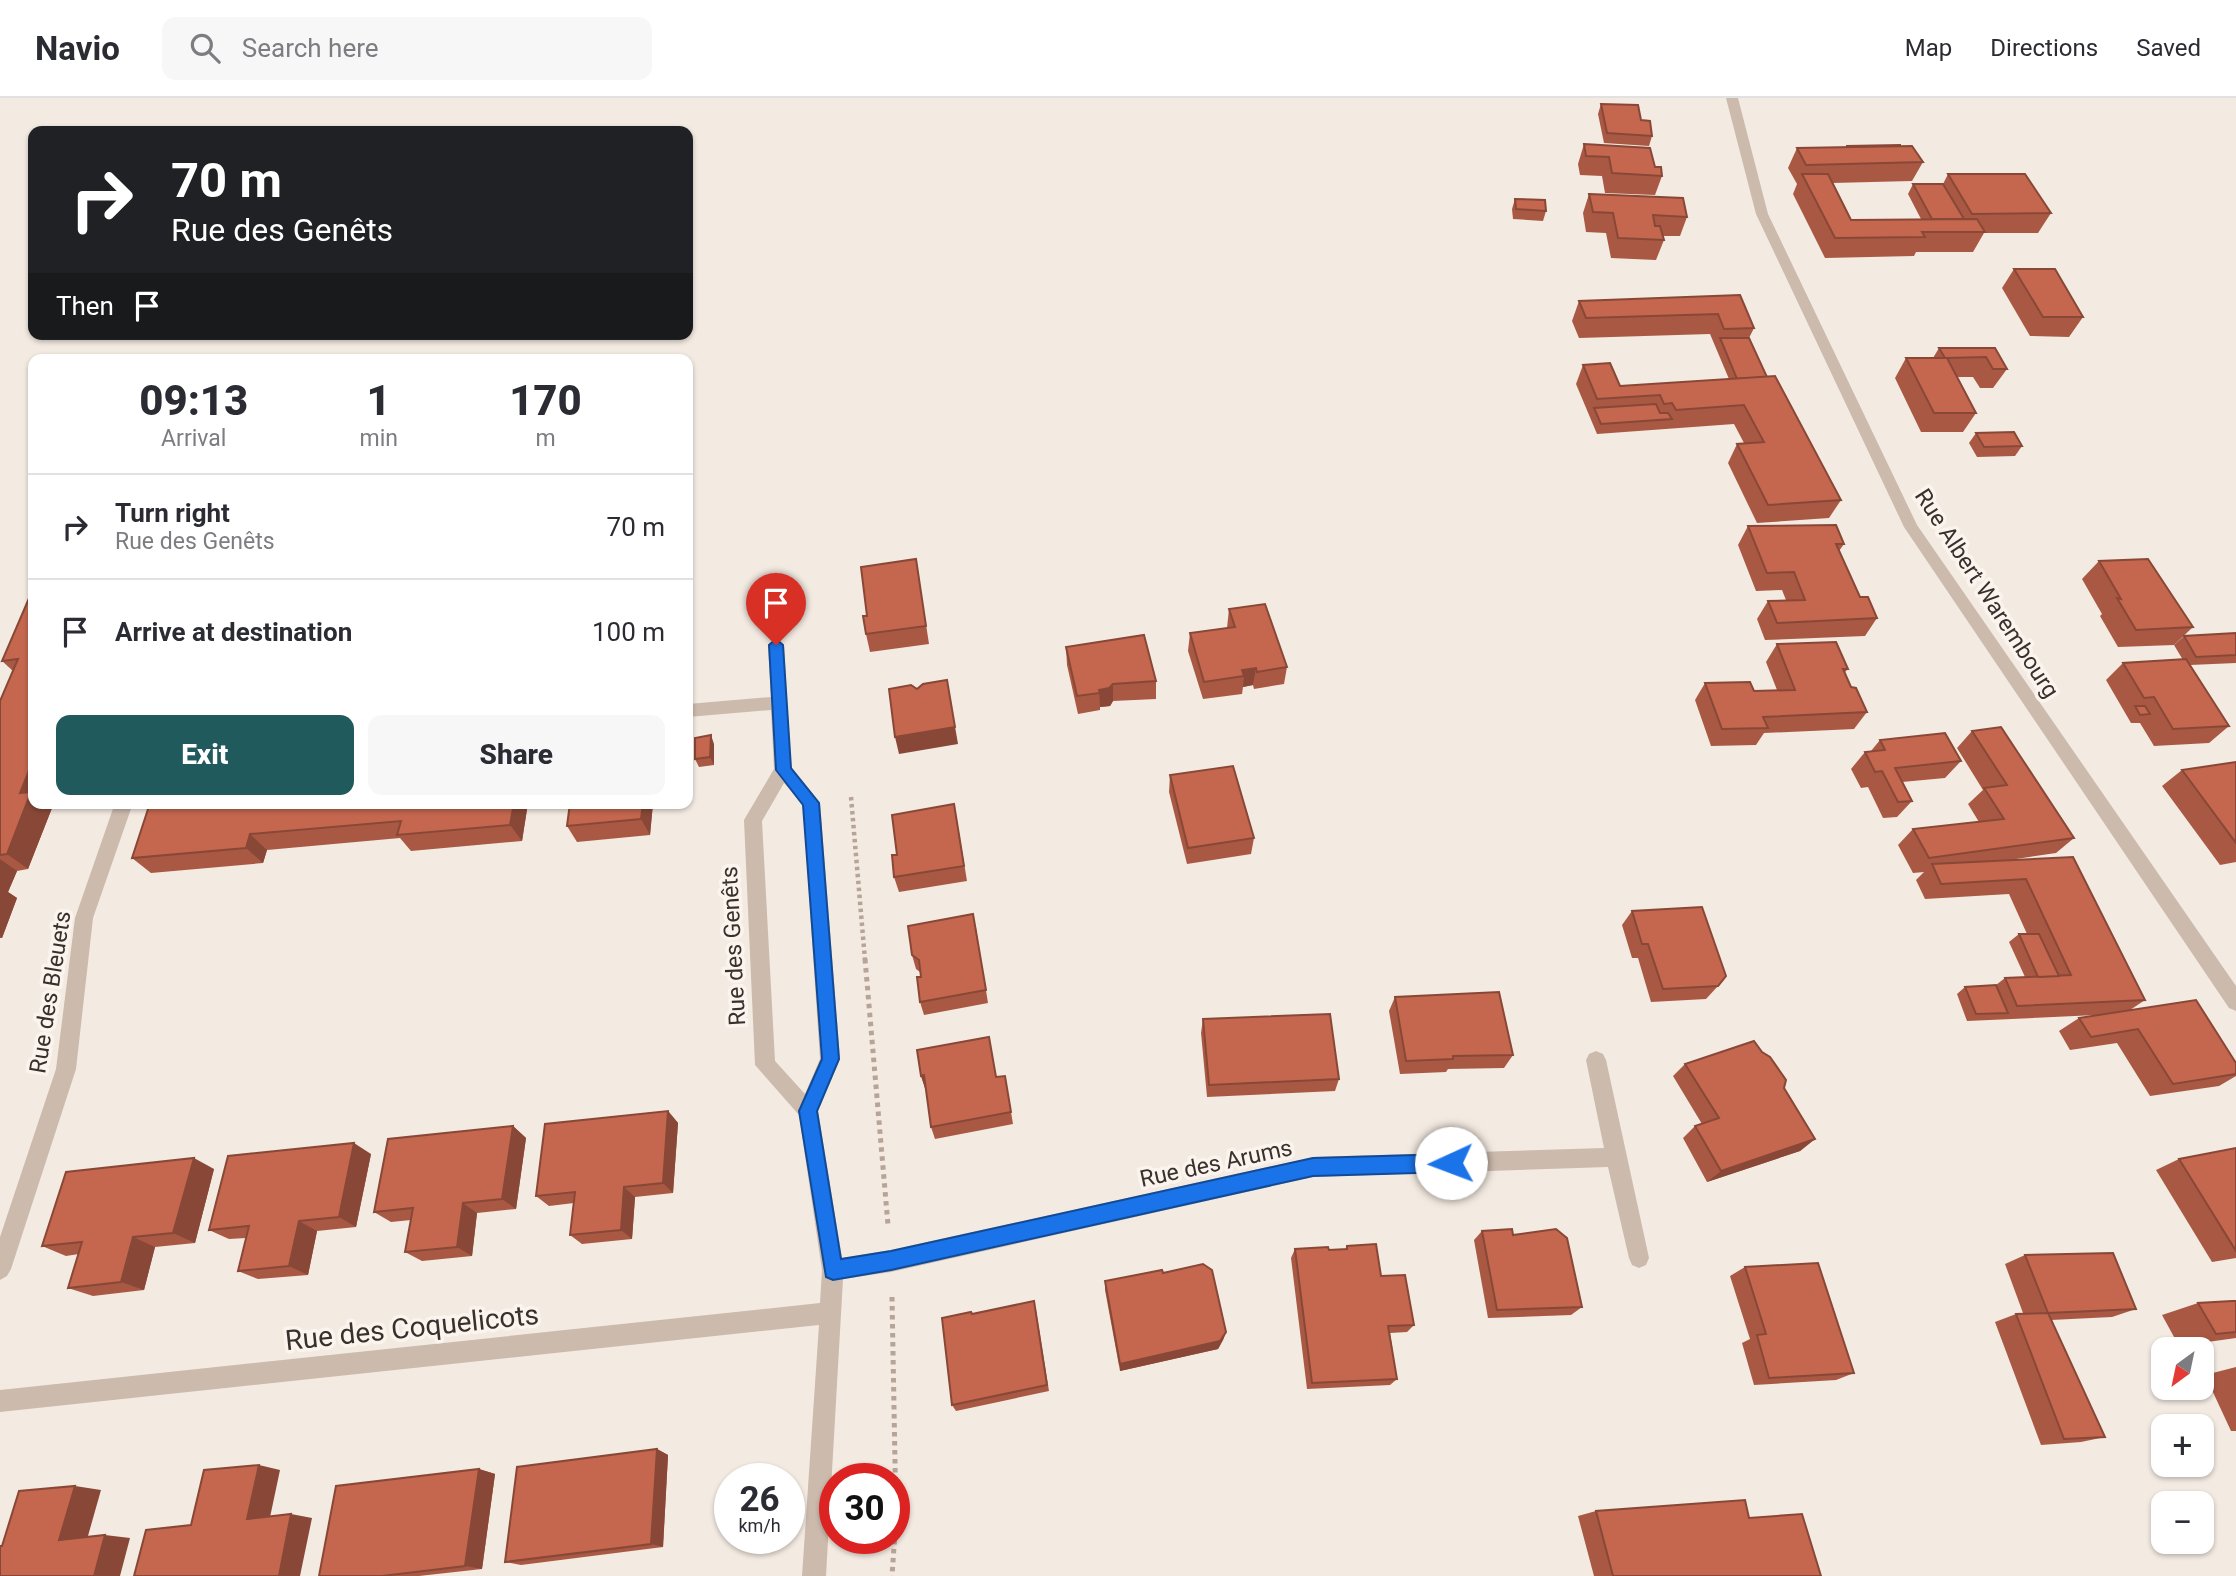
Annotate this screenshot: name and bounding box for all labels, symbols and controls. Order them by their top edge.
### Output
search box [162,17,652,80]
text: Navio [35,29,120,68]
icon: search [186,29,224,67]
text: Search here [242,33,379,63]
text: Map [1905,34,1952,62]
text: Directions [1990,34,2098,62]
text: Saved [2136,34,2201,62]
text: 70 m [171,152,282,209]
icon: right [56,154,147,245]
text: Rue des Genêts [171,211,393,249]
icon: arrive [128,287,166,325]
text: Then [56,291,114,321]
text: 09:13 [139,376,248,425]
text: 1 [367,376,391,425]
text: 170 [509,376,582,425]
text: Arrival [161,425,226,452]
text: min [359,425,398,452]
text: m [535,425,556,452]
street label: Rue Albert Warembourg [1909,484,2064,703]
text: Turn right [115,498,230,528]
icon: right [56,508,94,546]
text: 70 m [607,512,665,542]
text: Rue des Genêts [115,528,275,555]
pin [746,573,806,645]
icon: arrive [757,584,795,622]
icon: arrive [56,613,94,651]
text: Arrive at destination [115,617,352,647]
text: 100 m [592,617,665,647]
button: Exit [56,715,354,795]
button: Share [368,715,665,795]
street label: Rue des Genêts [716,866,751,1026]
street label: Rue des Bleuets [24,909,77,1075]
position arrow [1414,1126,1488,1200]
street label: Rue des Arums [1137,1134,1295,1193]
street label: Rue des Coquelicots [284,1298,540,1357]
north arrow [2151,1337,2214,1400]
map controls [2151,1337,2214,1554]
button: + [2151,1414,2214,1477]
speed limit sign: 30 [819,1463,910,1554]
text: 26 [739,1479,780,1520]
button: − [2151,1491,2214,1554]
text: km/h [738,1515,781,1536]

